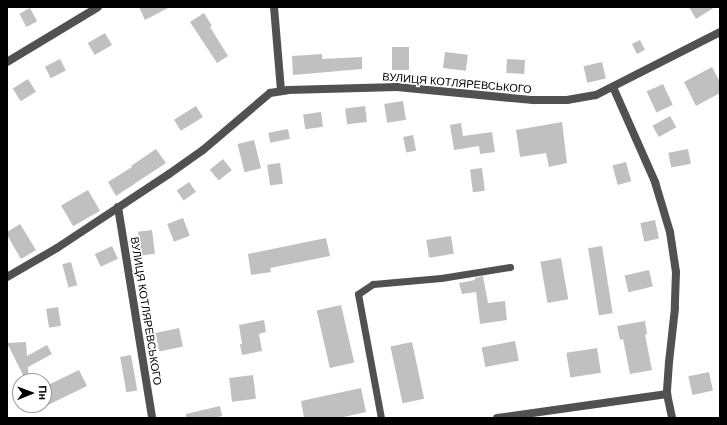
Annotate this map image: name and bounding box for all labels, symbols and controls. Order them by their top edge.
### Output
street label: ВУЛИЦЯ КОТЛЯРЕВСЬКОГО [382,70,532,96]
street label: ВУЛИЦЯ КОТЛЯРЕВСЬКОГО [128,236,164,386]
north arrow [12,373,52,413]
text: Пн [37,385,49,400]

